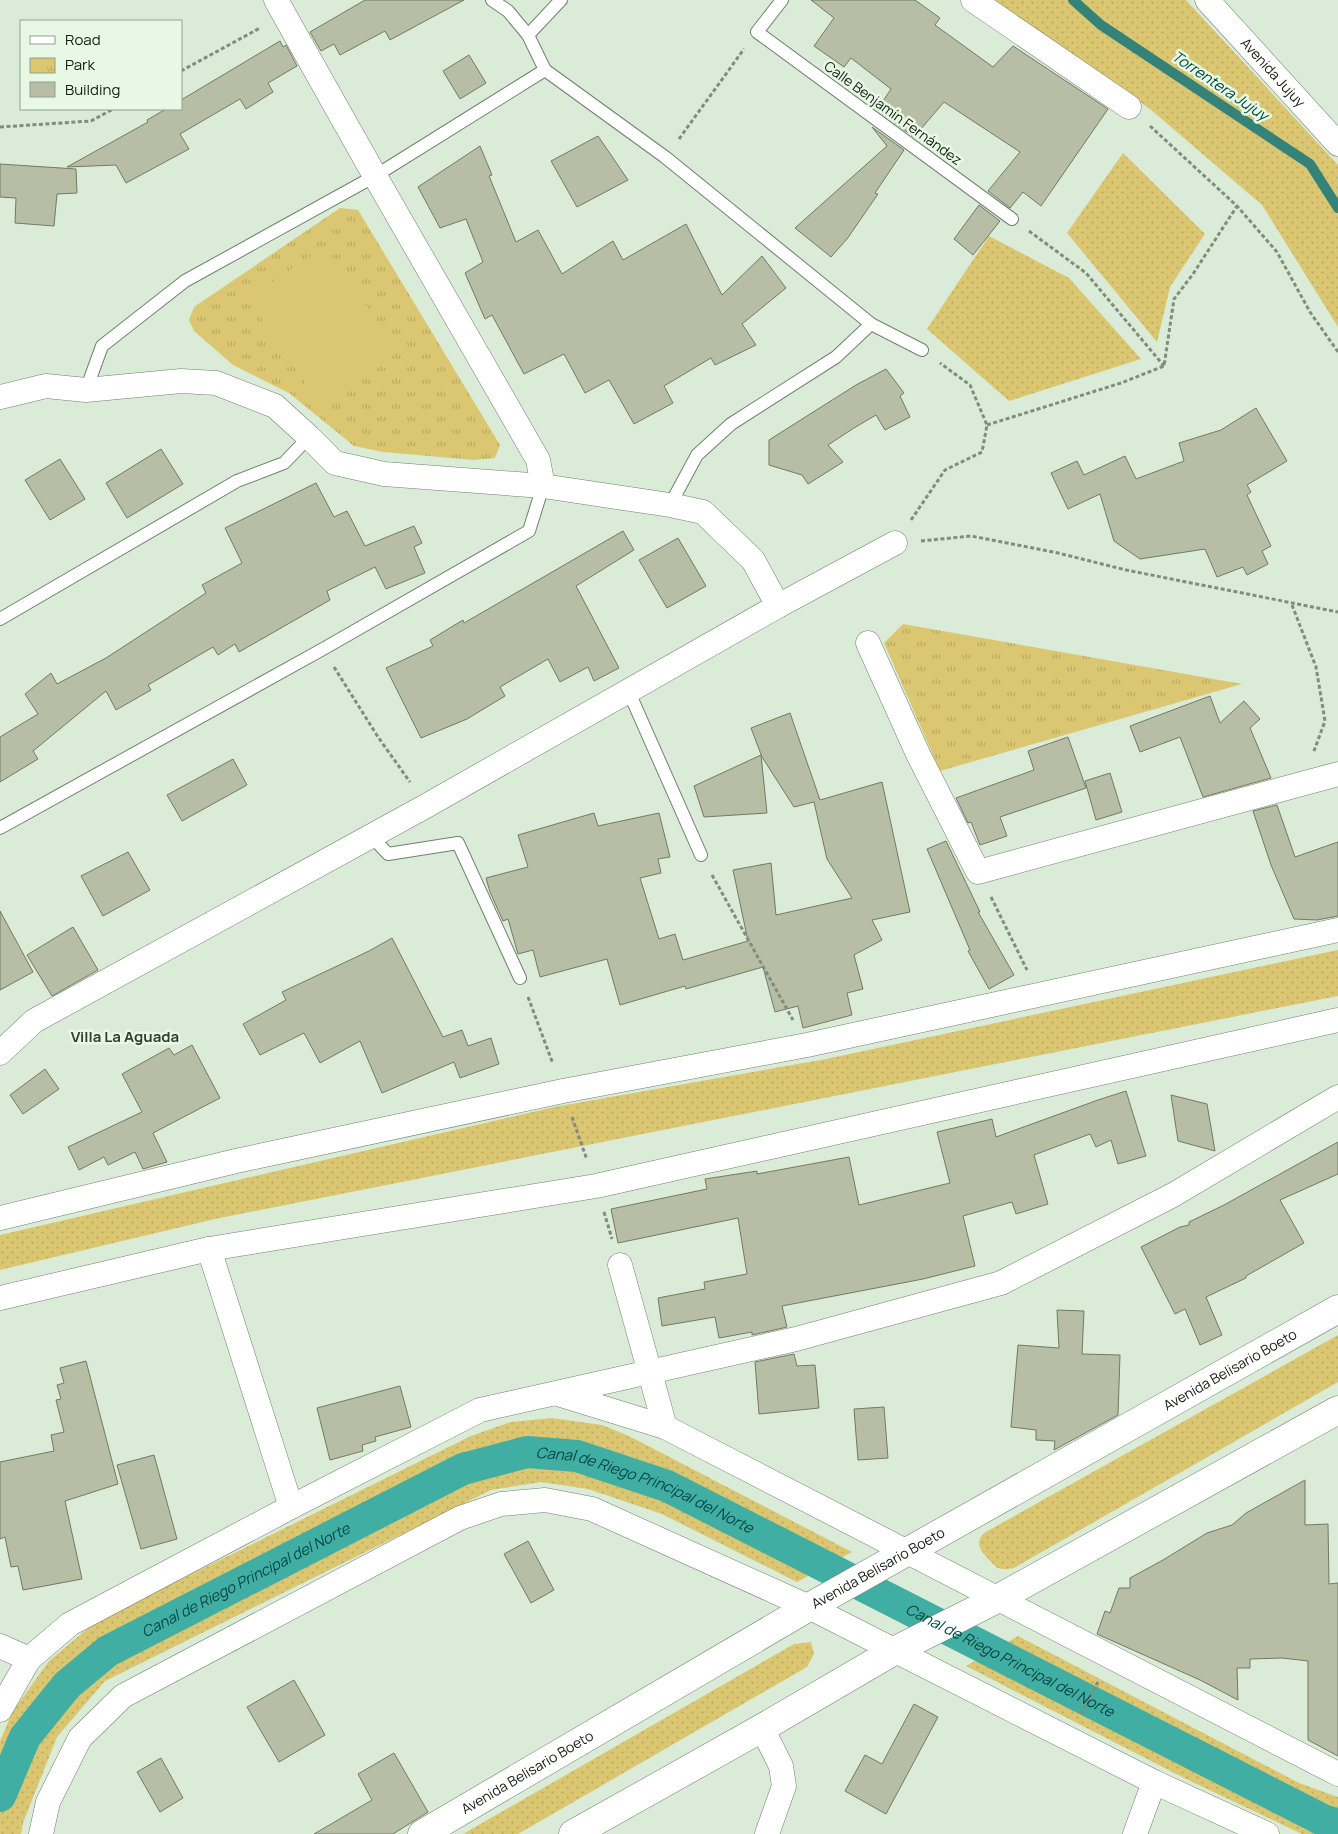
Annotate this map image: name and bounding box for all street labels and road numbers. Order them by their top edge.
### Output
street label: Avenida Jujuy [1237,33,1310,111]
street label: Calle Benjamín Fernández [821,56,966,169]
street label: Avenida Belisario Boeto [1160,1324,1300,1414]
street label: Avenida Belisario Boeto [808,1522,948,1613]
street label: Avenida Belisario Boeto [457,1726,597,1818]

